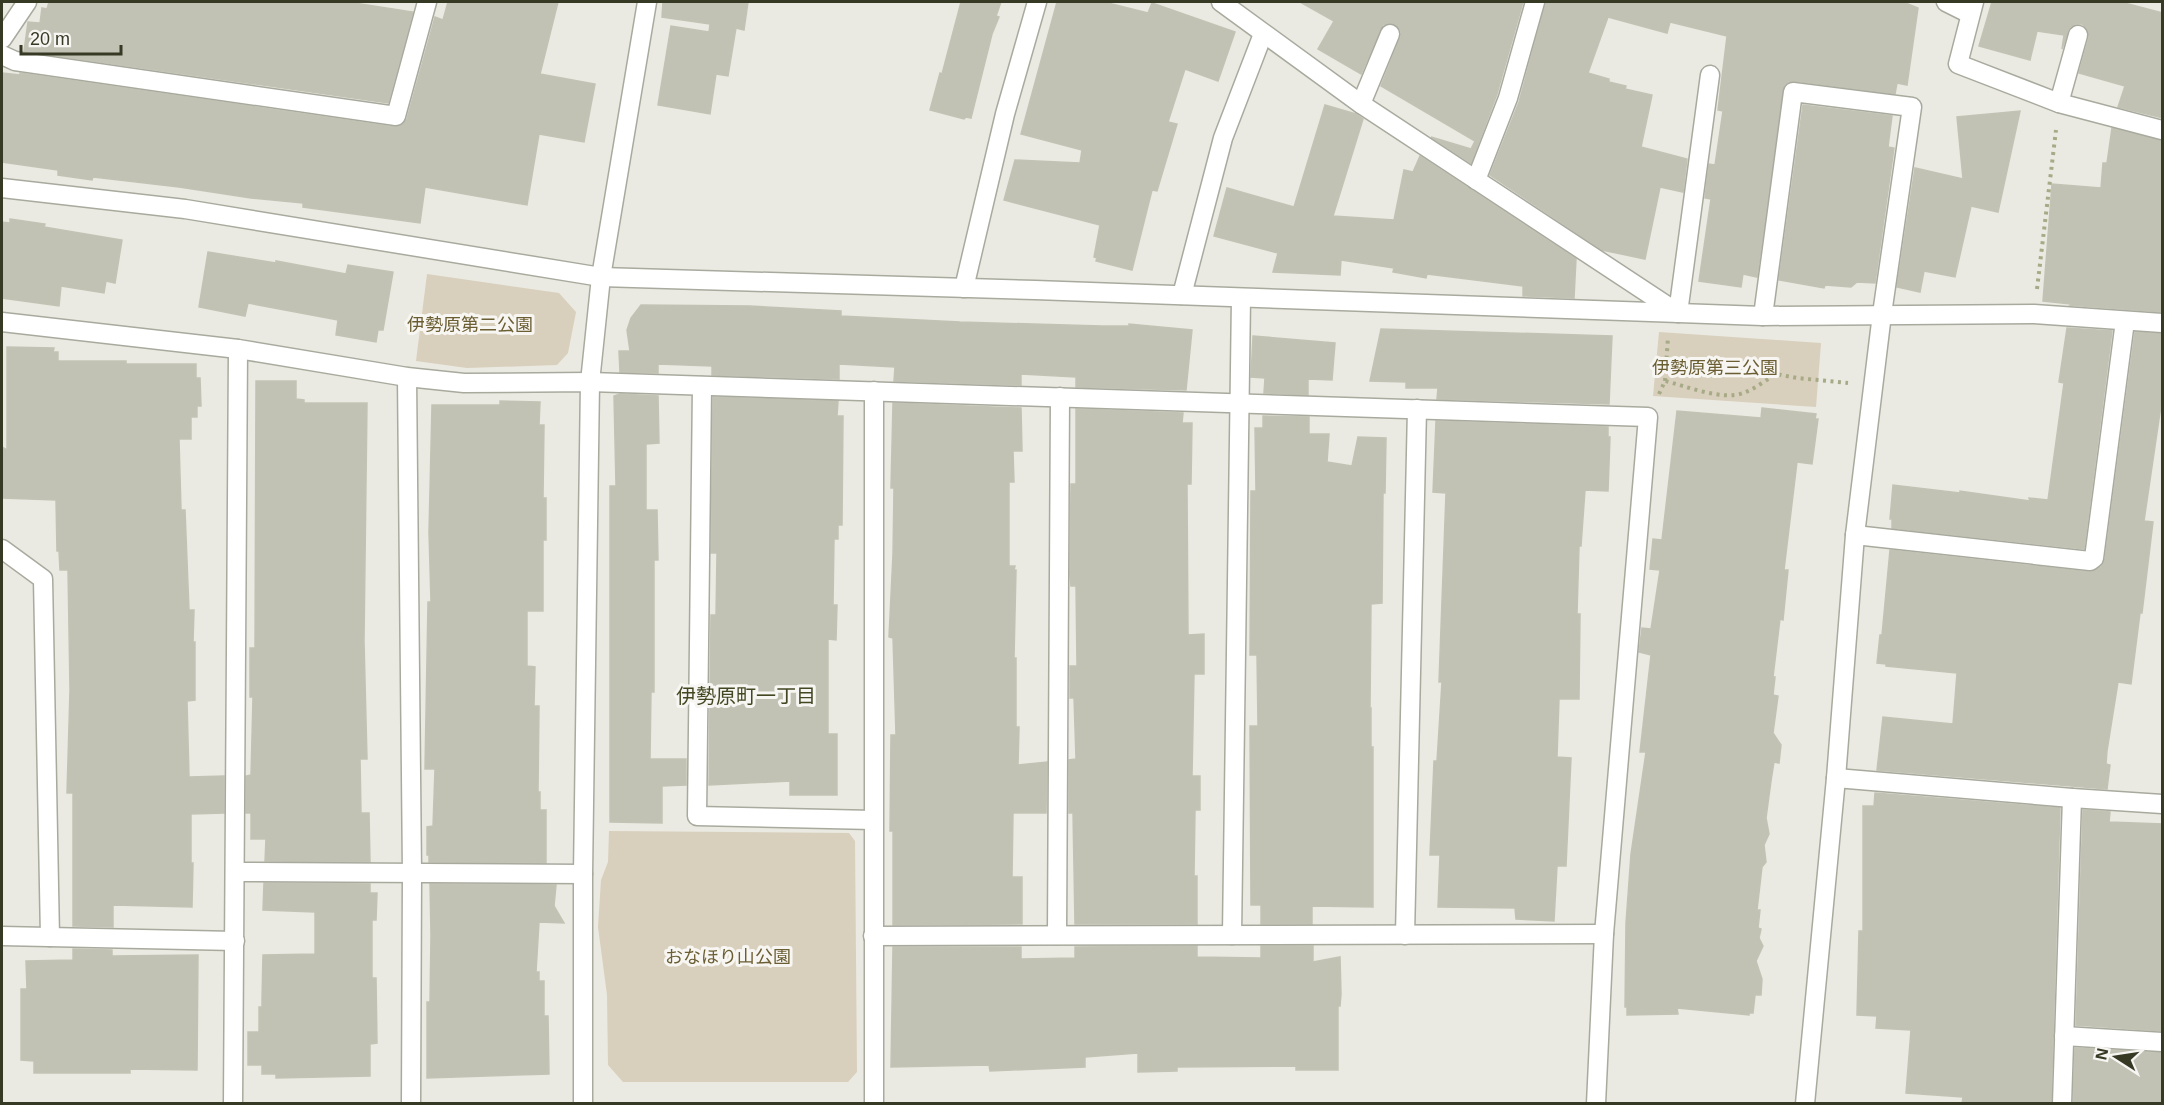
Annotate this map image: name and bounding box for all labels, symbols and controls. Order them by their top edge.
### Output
scale bar [21,18,122,56]
text: 20 m [30,29,70,49]
park label: 伊勢原第二公園 [407,315,533,335]
park label: 伊勢原第三公園 [1652,358,1778,378]
district label: 伊勢原町一丁目 [676,685,816,707]
park label: おなほり山公園 [665,947,791,967]
north arrow [2086,1027,2146,1087]
text: N [2092,1047,2111,1061]

